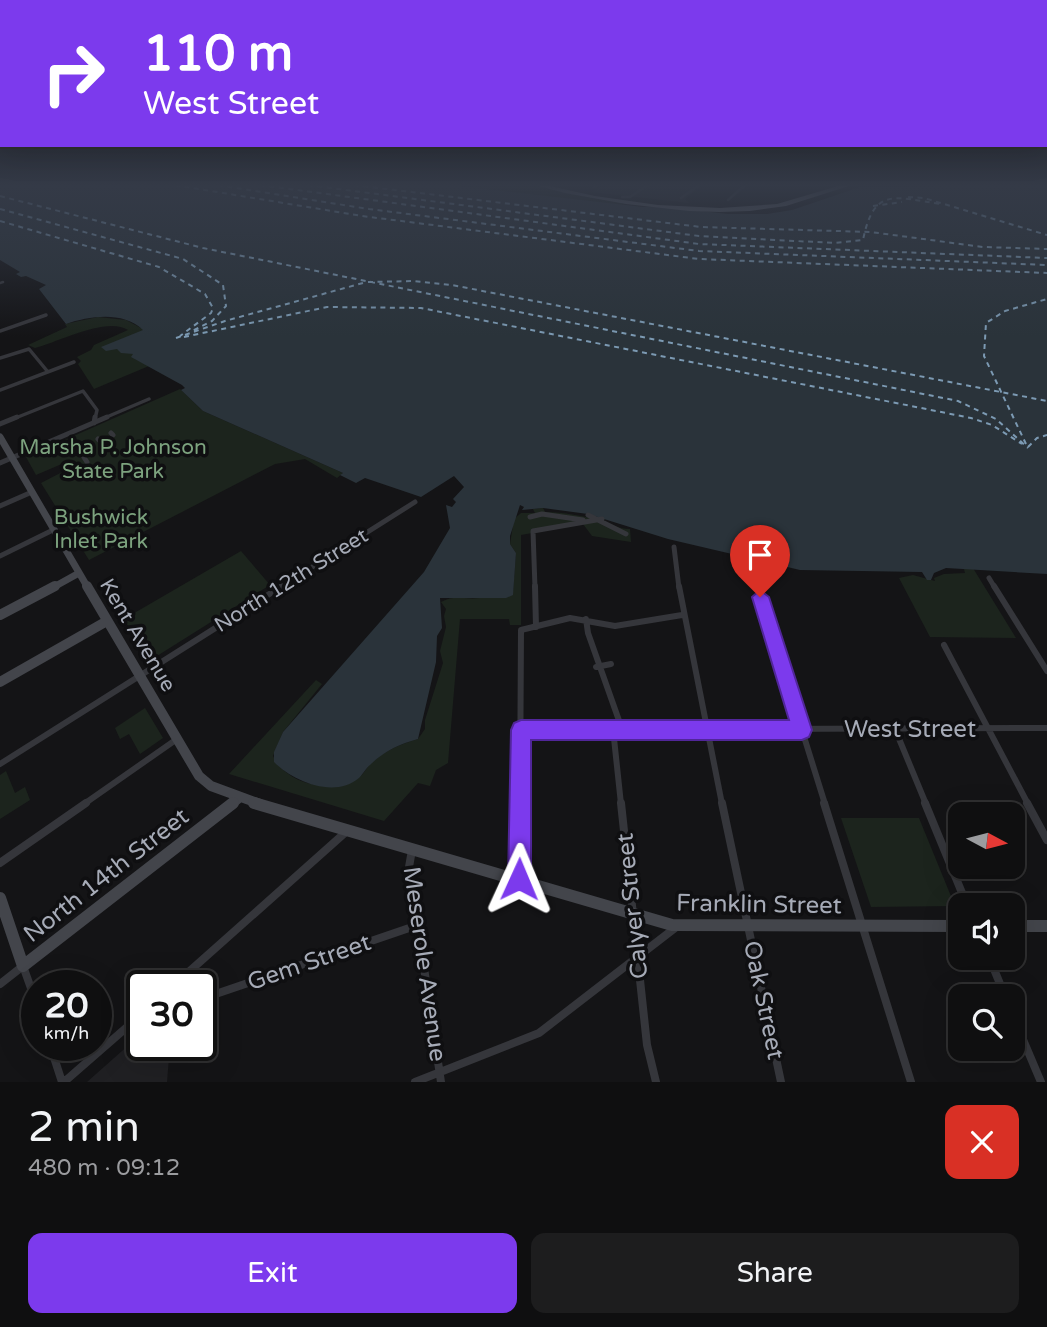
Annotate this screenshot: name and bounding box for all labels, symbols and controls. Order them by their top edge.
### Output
text: 110 m [143,25,293,84]
icon: right [28,28,119,119]
text: West Street [143,85,319,123]
park label: Marsha P. Johnson State Park [19,435,207,484]
park label: Bushwick Inlet Park [54,505,148,554]
street label: North 12th Street [210,523,373,638]
pin [730,525,790,597]
icon: arrive [741,536,779,574]
street label: Kent Avenue [94,574,181,696]
street label: West Street [844,715,976,744]
street label: North 14th Street [18,802,195,949]
north arrow [948,802,1026,878]
map controls [948,802,1025,1061]
street label: Calyer Street [610,832,655,980]
position arrow [482,842,556,916]
street label: Meserole Avenue [396,865,453,1063]
street label: Franklin Street [676,889,842,920]
button: sound [948,893,1025,970]
street label: Gem Street [244,928,375,997]
street label: Oak Street [737,938,790,1062]
speed limit sign: 30 [126,970,217,1061]
button: search [948,984,1025,1061]
text: 20 [45,985,88,1027]
text: km/h [44,1022,89,1044]
text: 2 min [28,1102,140,1153]
button: close [945,1105,1019,1179]
text: 480 m · 09:12 [28,1154,180,1182]
button: Exit [28,1233,517,1313]
button: Share [531,1233,1019,1313]

